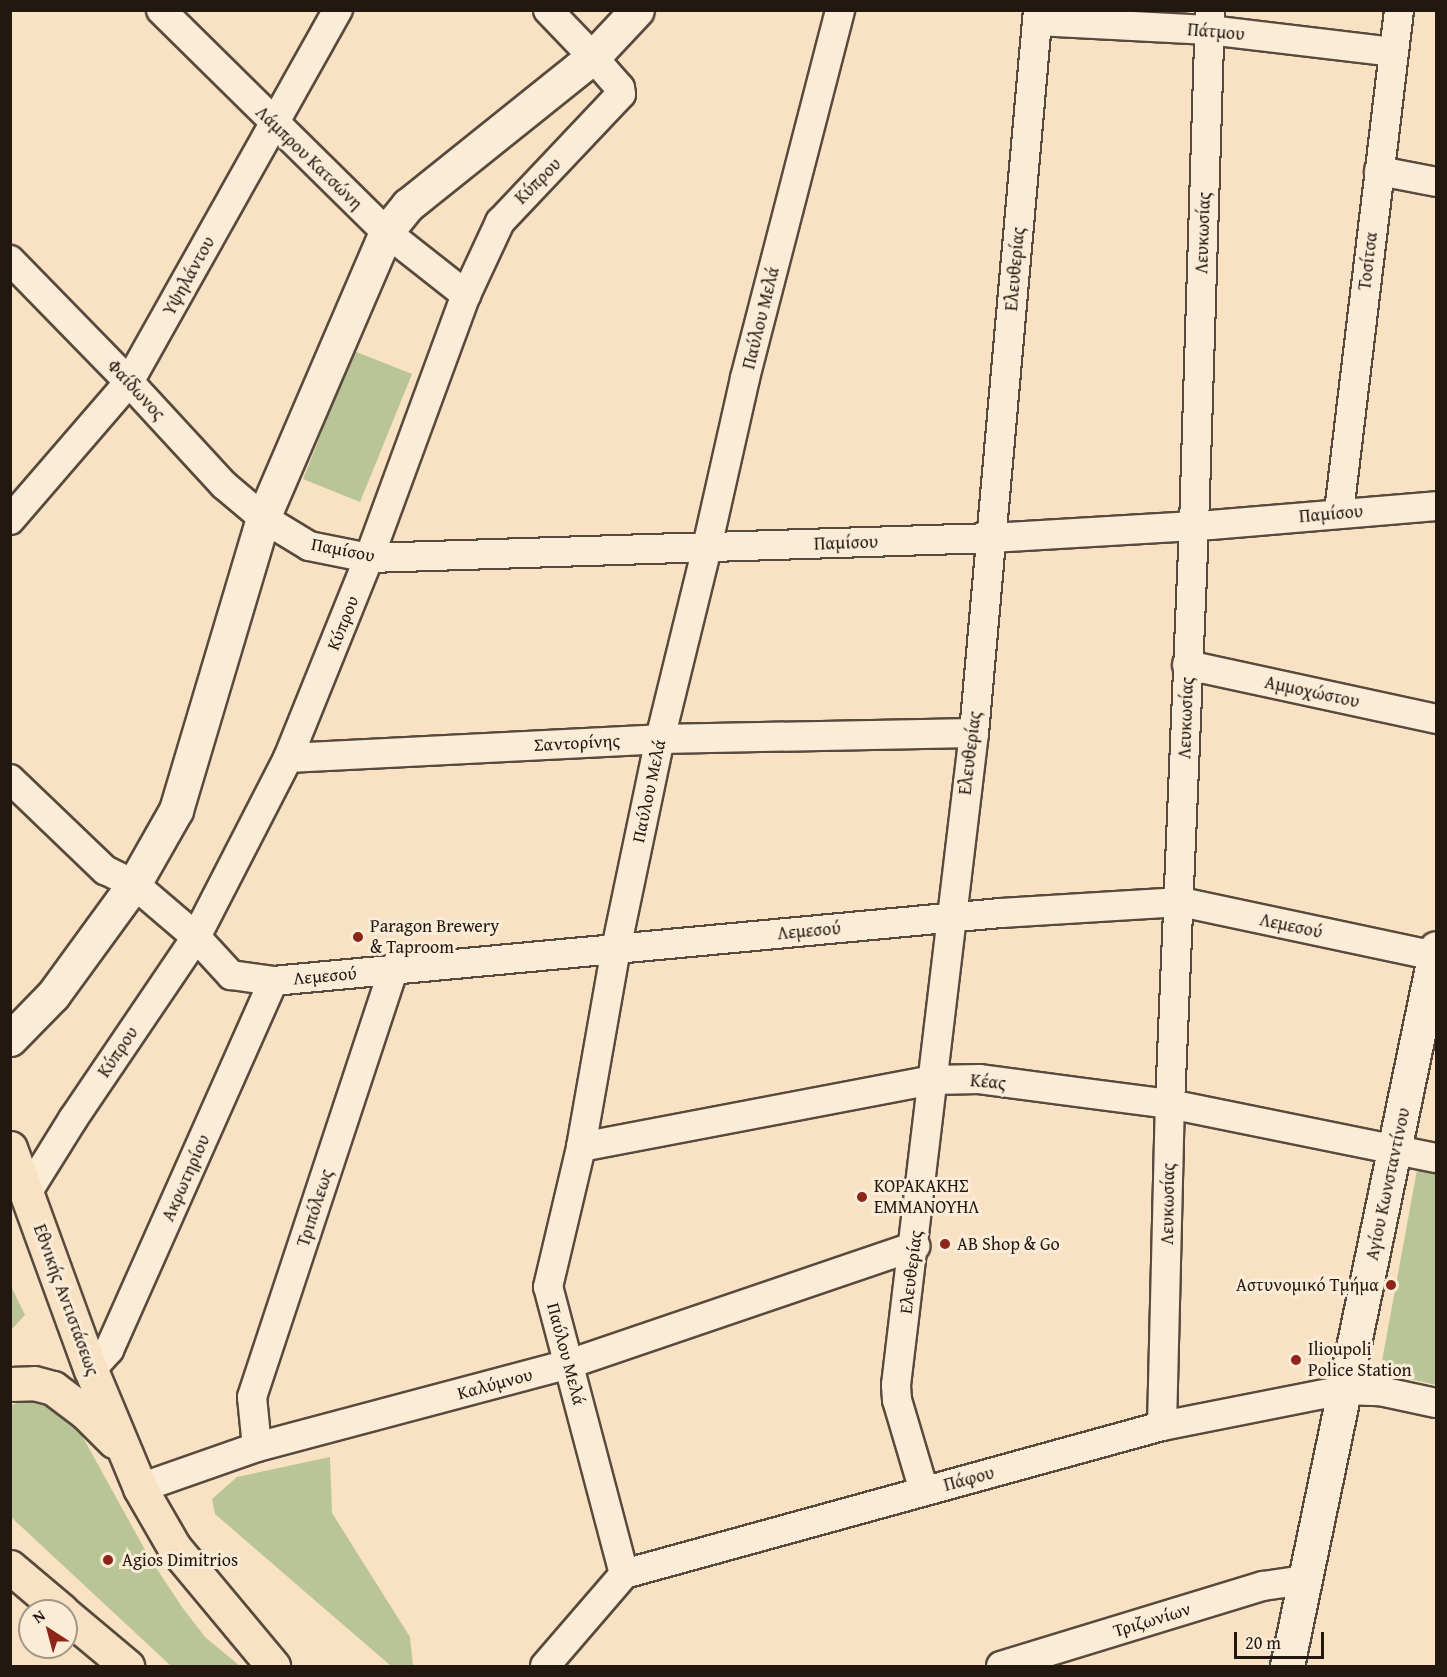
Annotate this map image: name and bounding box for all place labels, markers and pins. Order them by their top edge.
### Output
place label: Paragon Brewery & Taproom [370,916,499,958]
marker: Paragon Brewery & Taproom [351,930,365,944]
place label: ΚΟΡΑΚΑΚΗΣ ΕΜΜΑΝΟΥΗΛ [874,1176,979,1218]
marker: ΚΟΡΑΚΑΚΗΣ ΕΜΜΑΝΟΥΗΛ [855,1190,869,1204]
place label: ΑΒ Shop & Go [957,1233,1060,1255]
marker: ΑΒ Shop & Go [938,1237,952,1251]
place label: Αστυνομικό Τμήμα [1236,1274,1379,1296]
marker: Αστυνομικό Τμήμα [1384,1278,1398,1292]
place label: Ilioupoli Police Station [1308,1339,1412,1382]
marker: Ilioupoli Police Station [1289,1353,1303,1367]
place label: Agios Dimitrios [122,1549,238,1571]
marker: Agios Dimitrios [99,1551,117,1569]

